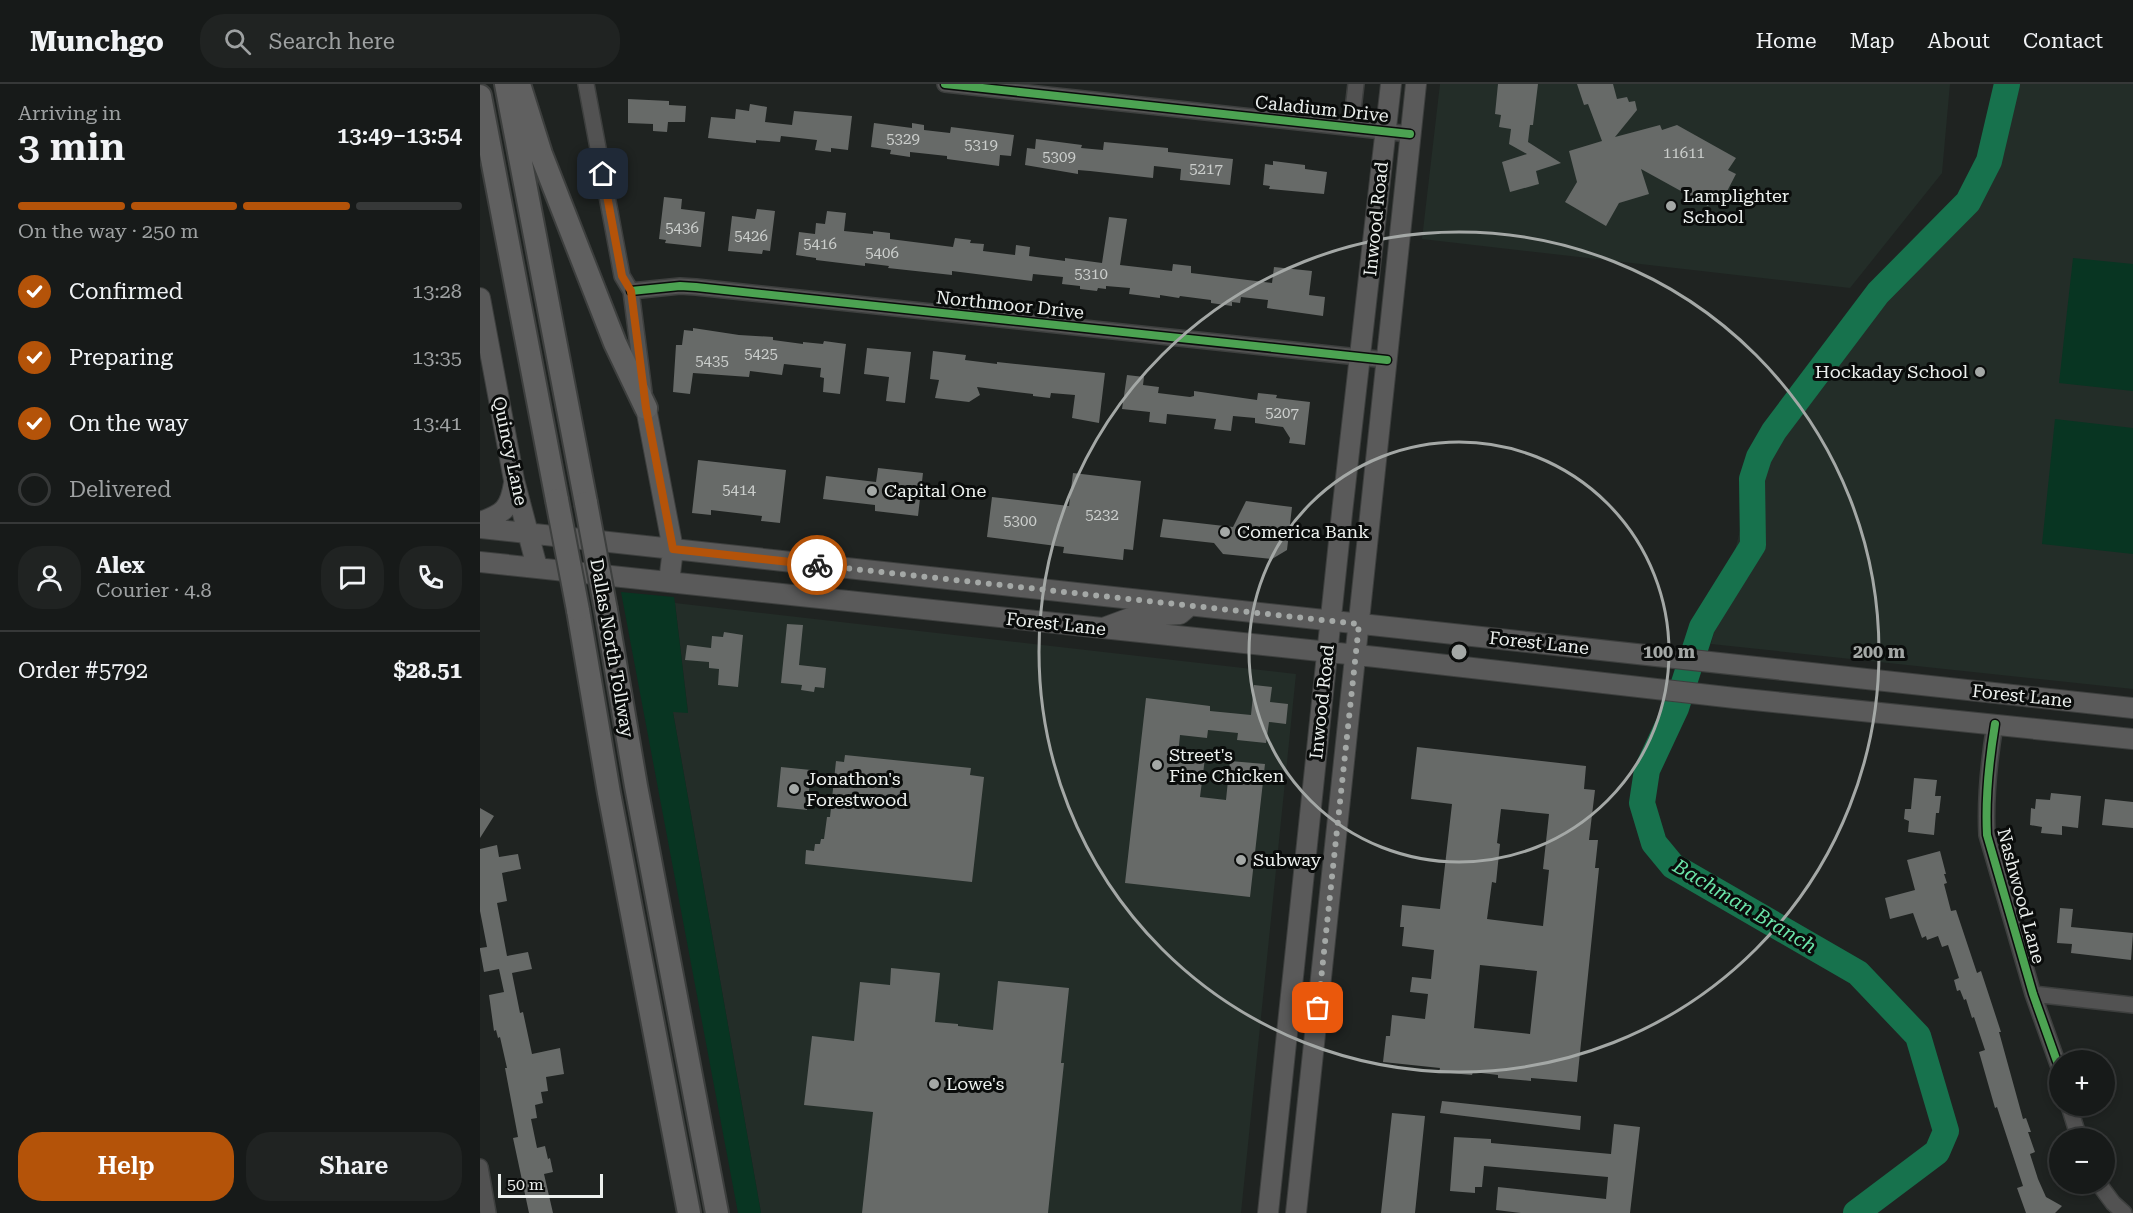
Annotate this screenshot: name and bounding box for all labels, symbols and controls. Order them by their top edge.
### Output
search box [200,14,620,68]
text: Munchgo [30,25,164,58]
icon: search [221,25,254,58]
text: Search here [269,29,395,54]
text: Home [1756,29,1817,53]
text: Map [1850,29,1895,53]
text: About [1928,29,1990,53]
text: Contact [2023,29,2103,53]
street label: Caladium Drive [1254,91,1390,126]
text: Arriving in [18,101,121,125]
text: 13:49–13:54 [337,123,462,148]
text: 3 min [18,124,125,170]
house number: 5329 [886,130,920,148]
house number: 5319 [964,136,998,154]
house number: 11611 [1663,144,1705,162]
pin [577,148,628,199]
house number: 5309 [1042,148,1076,166]
icon: home [586,157,619,190]
house number: 5217 [1189,160,1223,178]
street label: Inwood Road [1359,160,1392,277]
place label: Lamplighter School [1683,185,1789,227]
marker: Lamplighter School [1664,199,1678,213]
text: On the way · 250 m [18,219,199,243]
house number: 5436 [665,219,699,237]
house number: 5426 [734,227,768,245]
house number: 5416 [803,235,837,253]
house number: 5406 [865,244,899,262]
house number: 5310 [1074,265,1108,283]
icon: check [18,275,51,308]
text: Confirmed [69,279,183,304]
text: 13:28 [412,279,462,303]
street label: Northmoor Drive [935,286,1085,323]
icon: check [18,341,51,374]
text: Preparing [69,345,173,370]
text: 13:35 [412,345,462,369]
house number: 5425 [744,345,778,363]
house number: 5435 [695,352,729,370]
place label: Hockaday School [1815,361,1968,382]
marker: Hockaday School [1973,365,1987,379]
street label: Quincy Lane [489,395,532,507]
house number: 5207 [1265,404,1299,422]
icon: check [18,407,51,440]
text: On the way [69,411,189,436]
text: 13:41 [412,411,462,435]
text: Delivered [69,477,171,502]
place label: Capital One [884,480,987,501]
house number: 5414 [722,481,756,499]
marker: Capital One [865,484,879,498]
house number: 5232 [1085,506,1119,524]
house number: 5300 [1003,512,1037,530]
place label: Comerica Bank [1237,521,1369,542]
marker: Comerica Bank [1218,525,1232,539]
courier [787,535,847,595]
button: person [18,546,81,609]
button: chat [321,546,384,609]
button: phone [399,546,462,609]
icon: bike [801,549,834,582]
text: Alex [96,553,145,578]
street label: Dallas North Tollway [586,557,639,739]
text: Courier · 4.8 [96,578,212,602]
street label: Forest Lane [1005,608,1107,639]
street label: Forest Lane [1488,627,1590,658]
text: 100 m [1643,641,1696,662]
text: 200 m [1853,641,1906,662]
centre of rings [1449,642,1469,662]
street label: Inwood Road [1305,643,1338,760]
text: Order #5792 [18,658,148,683]
text: $28.51 [393,658,462,683]
street label: Forest Lane [1971,680,2073,711]
place label: Street's Fine Chicken [1169,744,1285,786]
marker: Street's Fine Chicken [1150,758,1164,772]
place label: Jonathon's Forestwood [806,768,908,810]
marker: Jonathon's Forestwood [787,782,801,796]
street label: Nashwood Lane [1993,826,2050,966]
place label: Subway [1253,849,1322,870]
marker: Subway [1234,853,1248,867]
water label: Bachman Branch [1668,853,1821,958]
pin [1292,982,1343,1033]
icon: bag [1301,991,1334,1024]
map controls [2049,1050,2115,1194]
button: + [2049,1050,2115,1116]
place label: Lowe's [946,1073,1004,1094]
marker: Lowe's [927,1077,941,1091]
button: − [2049,1128,2115,1194]
button: Help [18,1132,234,1201]
button: Share [246,1132,462,1201]
scale bar [498,1171,603,1198]
text: 50 m [507,1175,544,1194]

